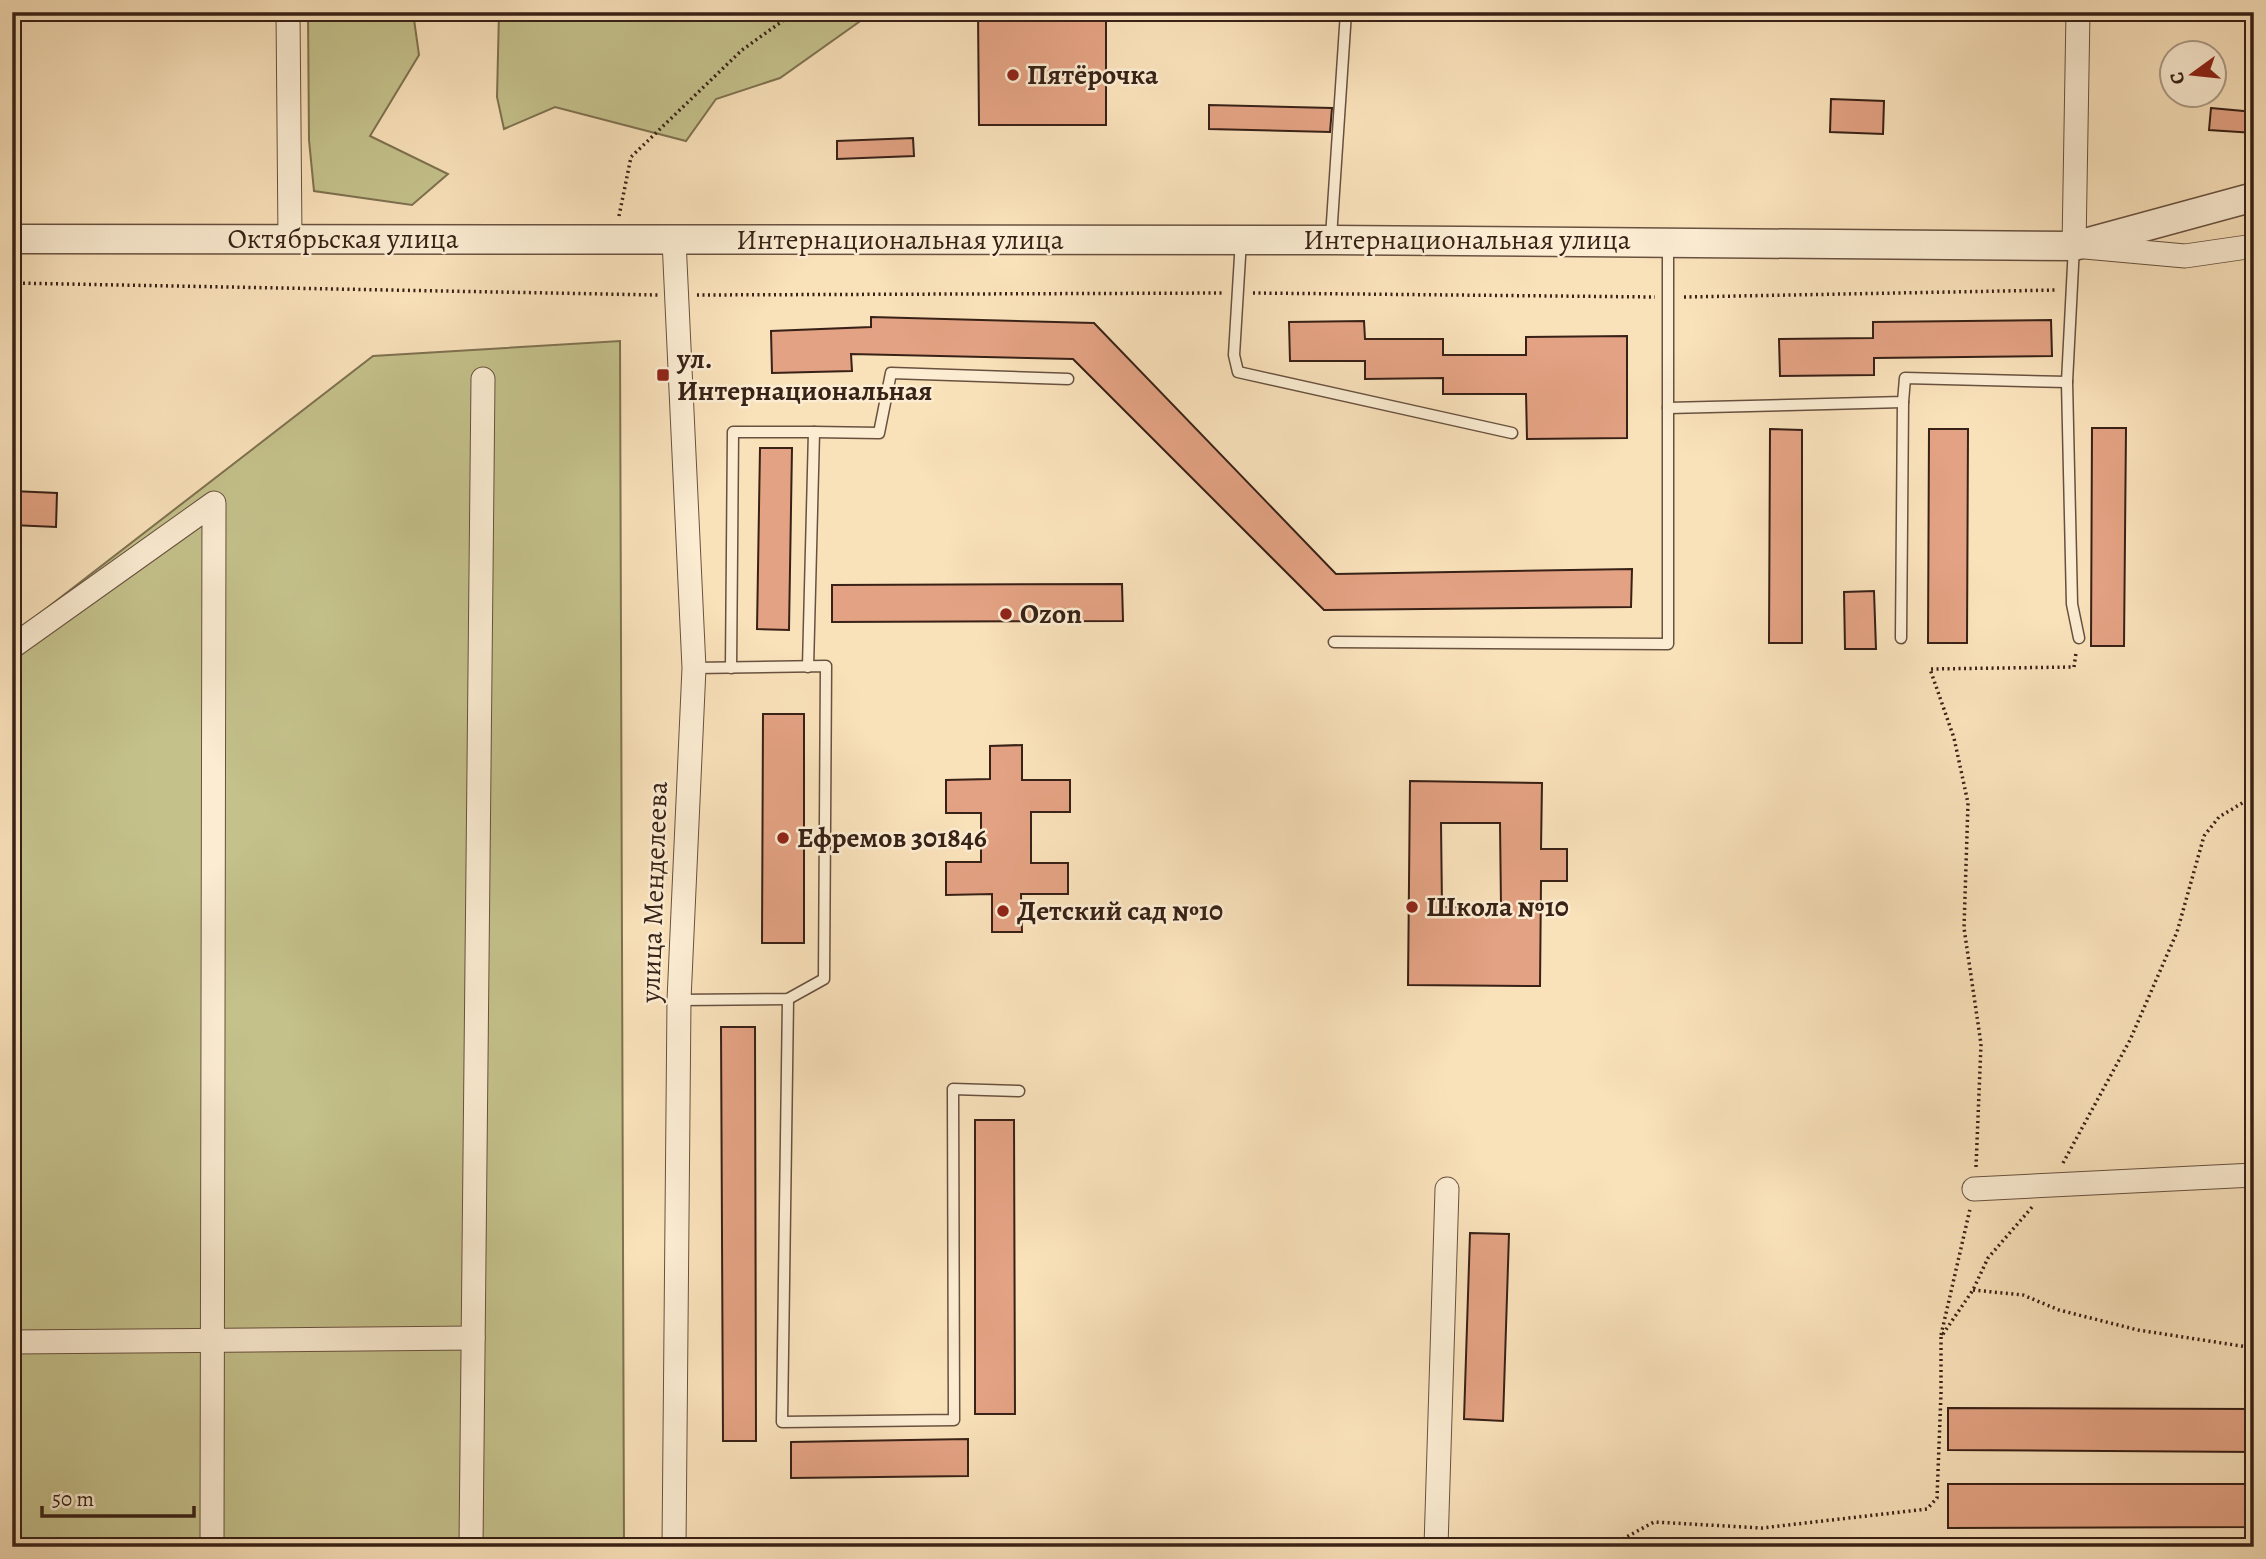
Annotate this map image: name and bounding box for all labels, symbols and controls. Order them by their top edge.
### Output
north arrow [2158,38,2228,108]
place label: Пятёрочка [1027,56,1159,94]
marker: Пятёрочка [1005,67,1021,83]
text: С [2163,69,2192,87]
street label: Октябрьская улица [227,220,459,258]
street label: Интернациональная улица [736,221,1064,259]
street label: Интернациональная улица [1303,221,1631,259]
place label: ул. Интернациональная [676,340,933,410]
marker: ул. Интернациональная [655,367,671,383]
place label: Ozon [1020,595,1082,633]
marker: Ozon [998,606,1014,622]
street label: улица Менделеева [631,781,677,1004]
place label: Ефремов 301846 [797,819,987,857]
marker: Ефремов 301846 [775,830,791,846]
place label: Школа №10 [1426,888,1569,926]
place label: Детский сад №10 [1017,892,1223,930]
marker: Школа №10 [1404,899,1420,915]
marker: Детский сад №10 [995,903,1011,919]
scale bar [42,1475,194,1519]
text: 50 m [52,1485,94,1513]

